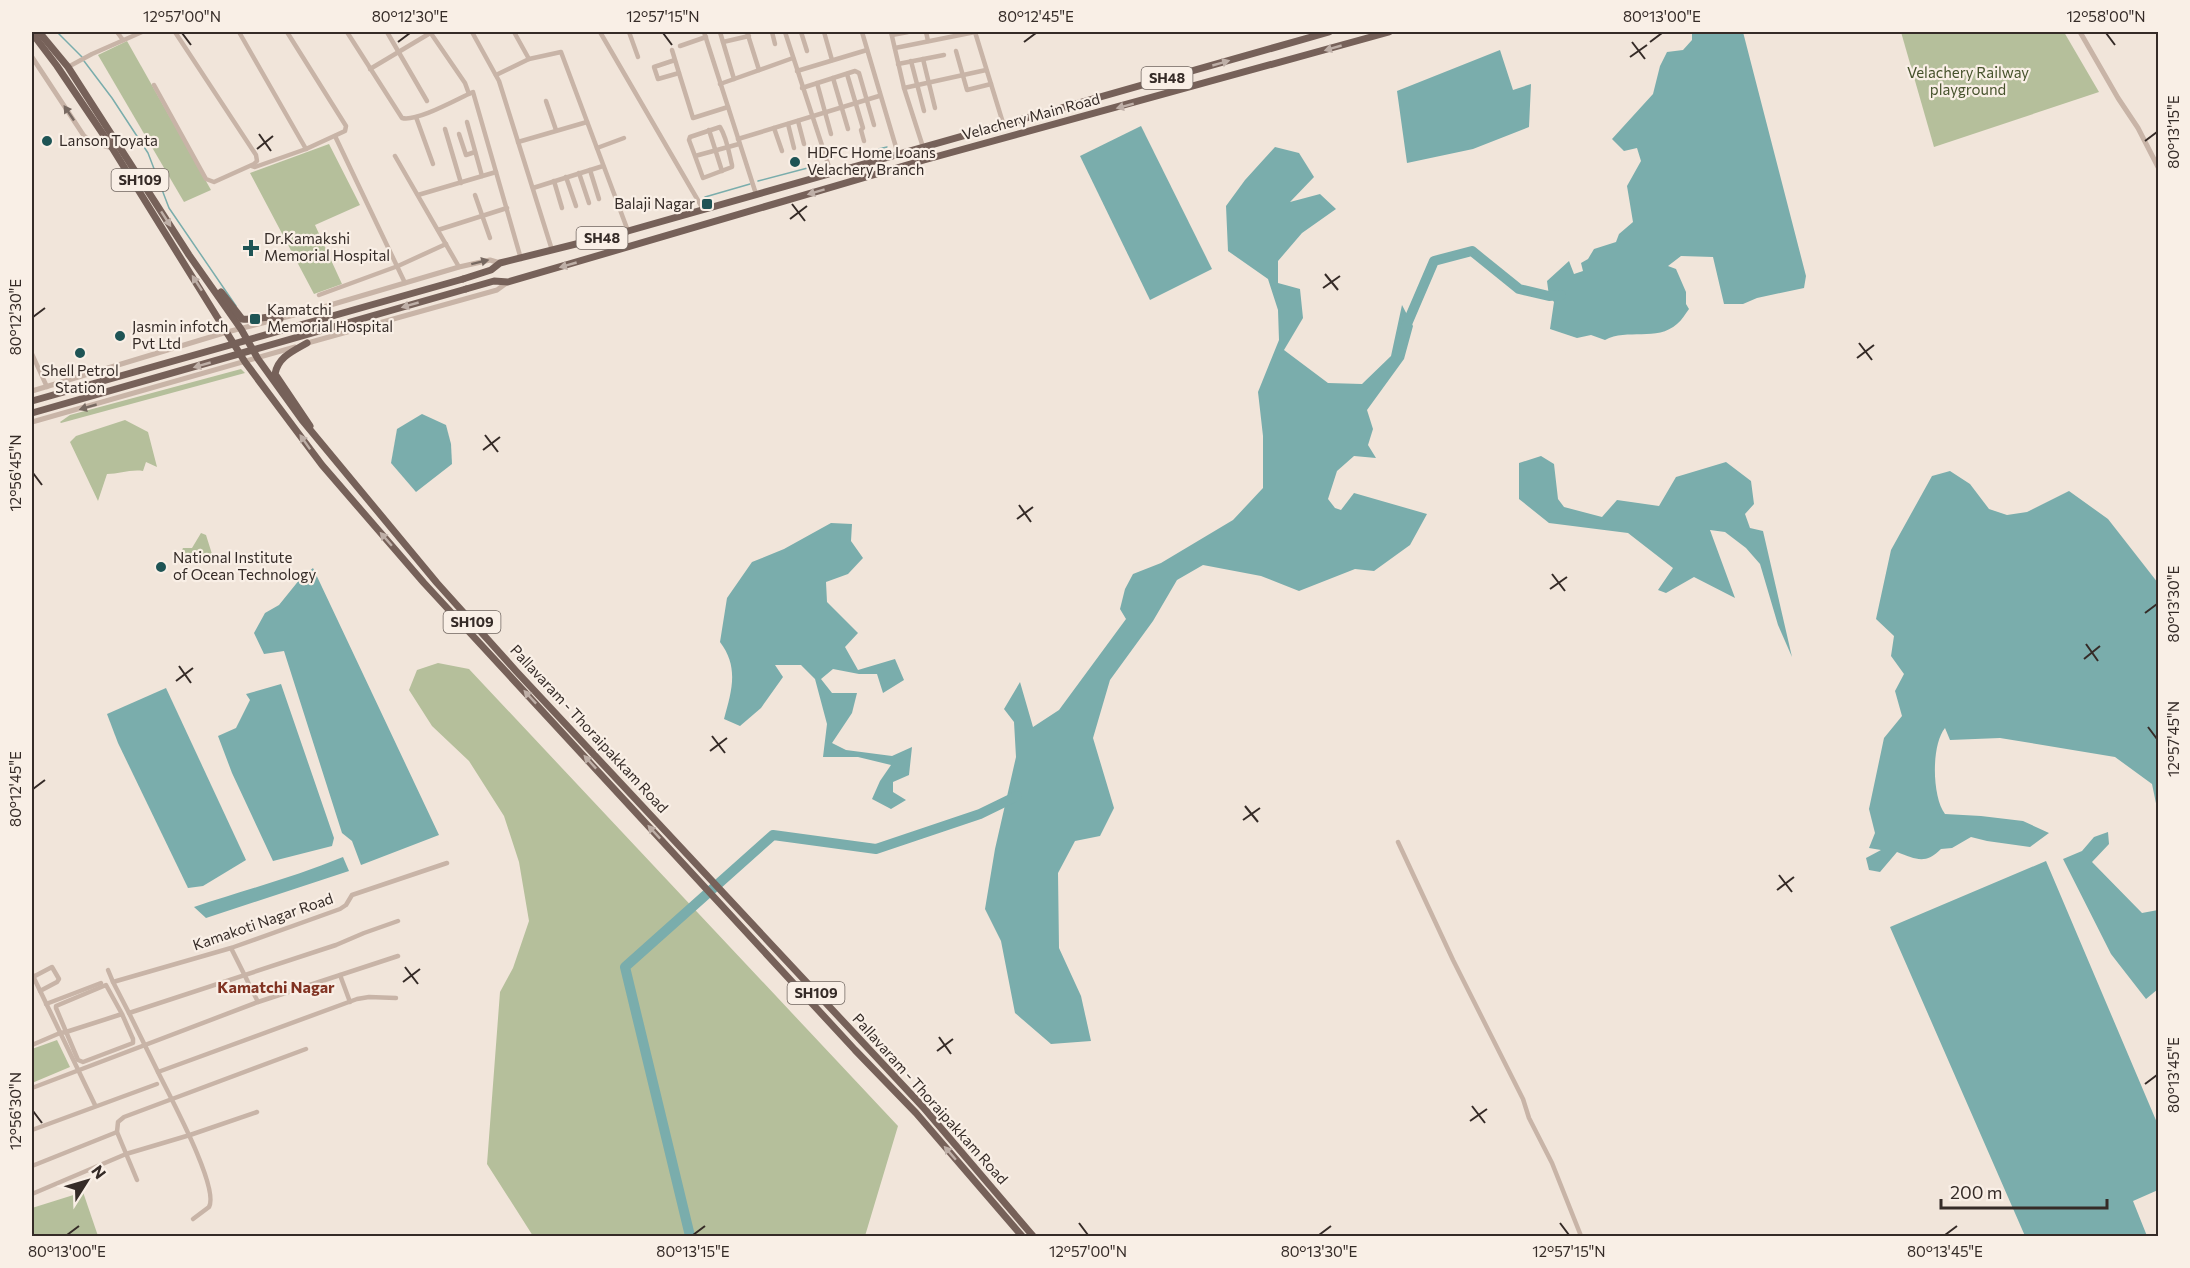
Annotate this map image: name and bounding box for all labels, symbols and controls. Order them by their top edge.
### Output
text: 12°57'00"N [143,7,221,25]
text: 80°12'30"E [372,7,448,25]
text: 12°57'15"N [626,7,700,25]
text: 80°12'45"E [998,7,1074,25]
text: 80°13'00"E [1623,7,1701,25]
text: 12°58'00"N [2066,7,2146,25]
one-way arrow [1324,44,1342,53]
one-way arrow [1212,58,1230,67]
park label: Velachery Railway playground [1907,63,2029,98]
road number: SH48 [1142,67,1192,89]
street label: Velachery Main Road [960,89,1102,143]
text: 80°13'15"E [2164,95,2182,169]
one-way arrow [1116,101,1134,111]
one-way arrow [63,105,75,121]
place label: Lanson Toyata [59,131,158,149]
marker: Lanson Toyata [40,134,54,148]
place label: HDFC Home Loans Velachery Branch [807,143,936,178]
marker: HDFC Home Loans Velachery Branch [788,155,802,169]
road number: SH109 [112,169,168,191]
one-way arrow [807,188,825,197]
place label: Balaji Nagar [614,194,695,212]
marker: Balaji Nagar [700,197,714,211]
one-way arrow [160,211,171,228]
road number: SH48 [576,227,628,249]
place label: Dr.Kamakshi Memorial Hospital [264,229,390,264]
marker: Dr.Kamakshi Memorial Hospital [242,239,260,257]
one-way arrow [471,257,489,267]
one-way arrow [559,261,577,270]
one-way arrow [191,274,202,291]
text: 80°12'30"E [6,279,24,355]
place label: Kamatchi Memorial Hospital [267,300,393,335]
one-way arrow [400,301,419,311]
marker: Kamatchi Memorial Hospital [248,312,262,326]
place label: Jasmin infotch Pvt Ltd [132,317,228,352]
marker: Jasmin infotch Pvt Ltd [113,329,127,343]
marker: Shell Petrol Station [73,346,87,360]
one-way arrow [193,360,211,370]
place label: Shell Petrol Station [41,361,119,396]
one-way arrow [79,403,97,412]
text: 12°56'45"N [6,434,24,512]
one-way arrow [299,434,311,450]
one-way arrow [380,532,393,547]
place label: National Institute of Ocean Technology [173,548,316,583]
marker: National Institute of Ocean Technology [154,560,168,574]
text: 80°13'30"E [2164,566,2182,642]
road number: SH109 [444,611,500,633]
street label: Pallavaram - Thoraipakkam Road [507,641,672,816]
one-way arrow [523,690,537,705]
text: 12°57'45"N [2164,701,2182,777]
text: 80°12'45"E [6,751,24,827]
one-way arrow [583,755,597,770]
one-way arrow [648,825,661,840]
street label: Kamakoti Nagar Road [190,889,335,954]
district label: Kamatchi Nagar [217,977,335,996]
road number: SH109 [788,982,844,1004]
street label: Pallavaram - Thoraipakkam Road [849,1009,1012,1187]
text: 80°13'45"E [2164,1037,2182,1113]
text: 12°56'30"N [6,1072,24,1150]
one-way arrow [943,1145,957,1160]
north arrow [57,1151,117,1211]
text: N [88,1161,111,1182]
scale bar [1941,1172,2108,1210]
text: 200 m [1950,1181,2003,1203]
text: 80°13'00"E [28,1242,106,1260]
text: 80°13'15"E [656,1242,730,1260]
text: 12°57'00"N [1049,1242,1127,1260]
text: 80°13'30"E [1281,1242,1357,1260]
text: 12°57'15"N [1532,1242,1606,1260]
text: 80°13'45"E [1907,1242,1983,1260]

